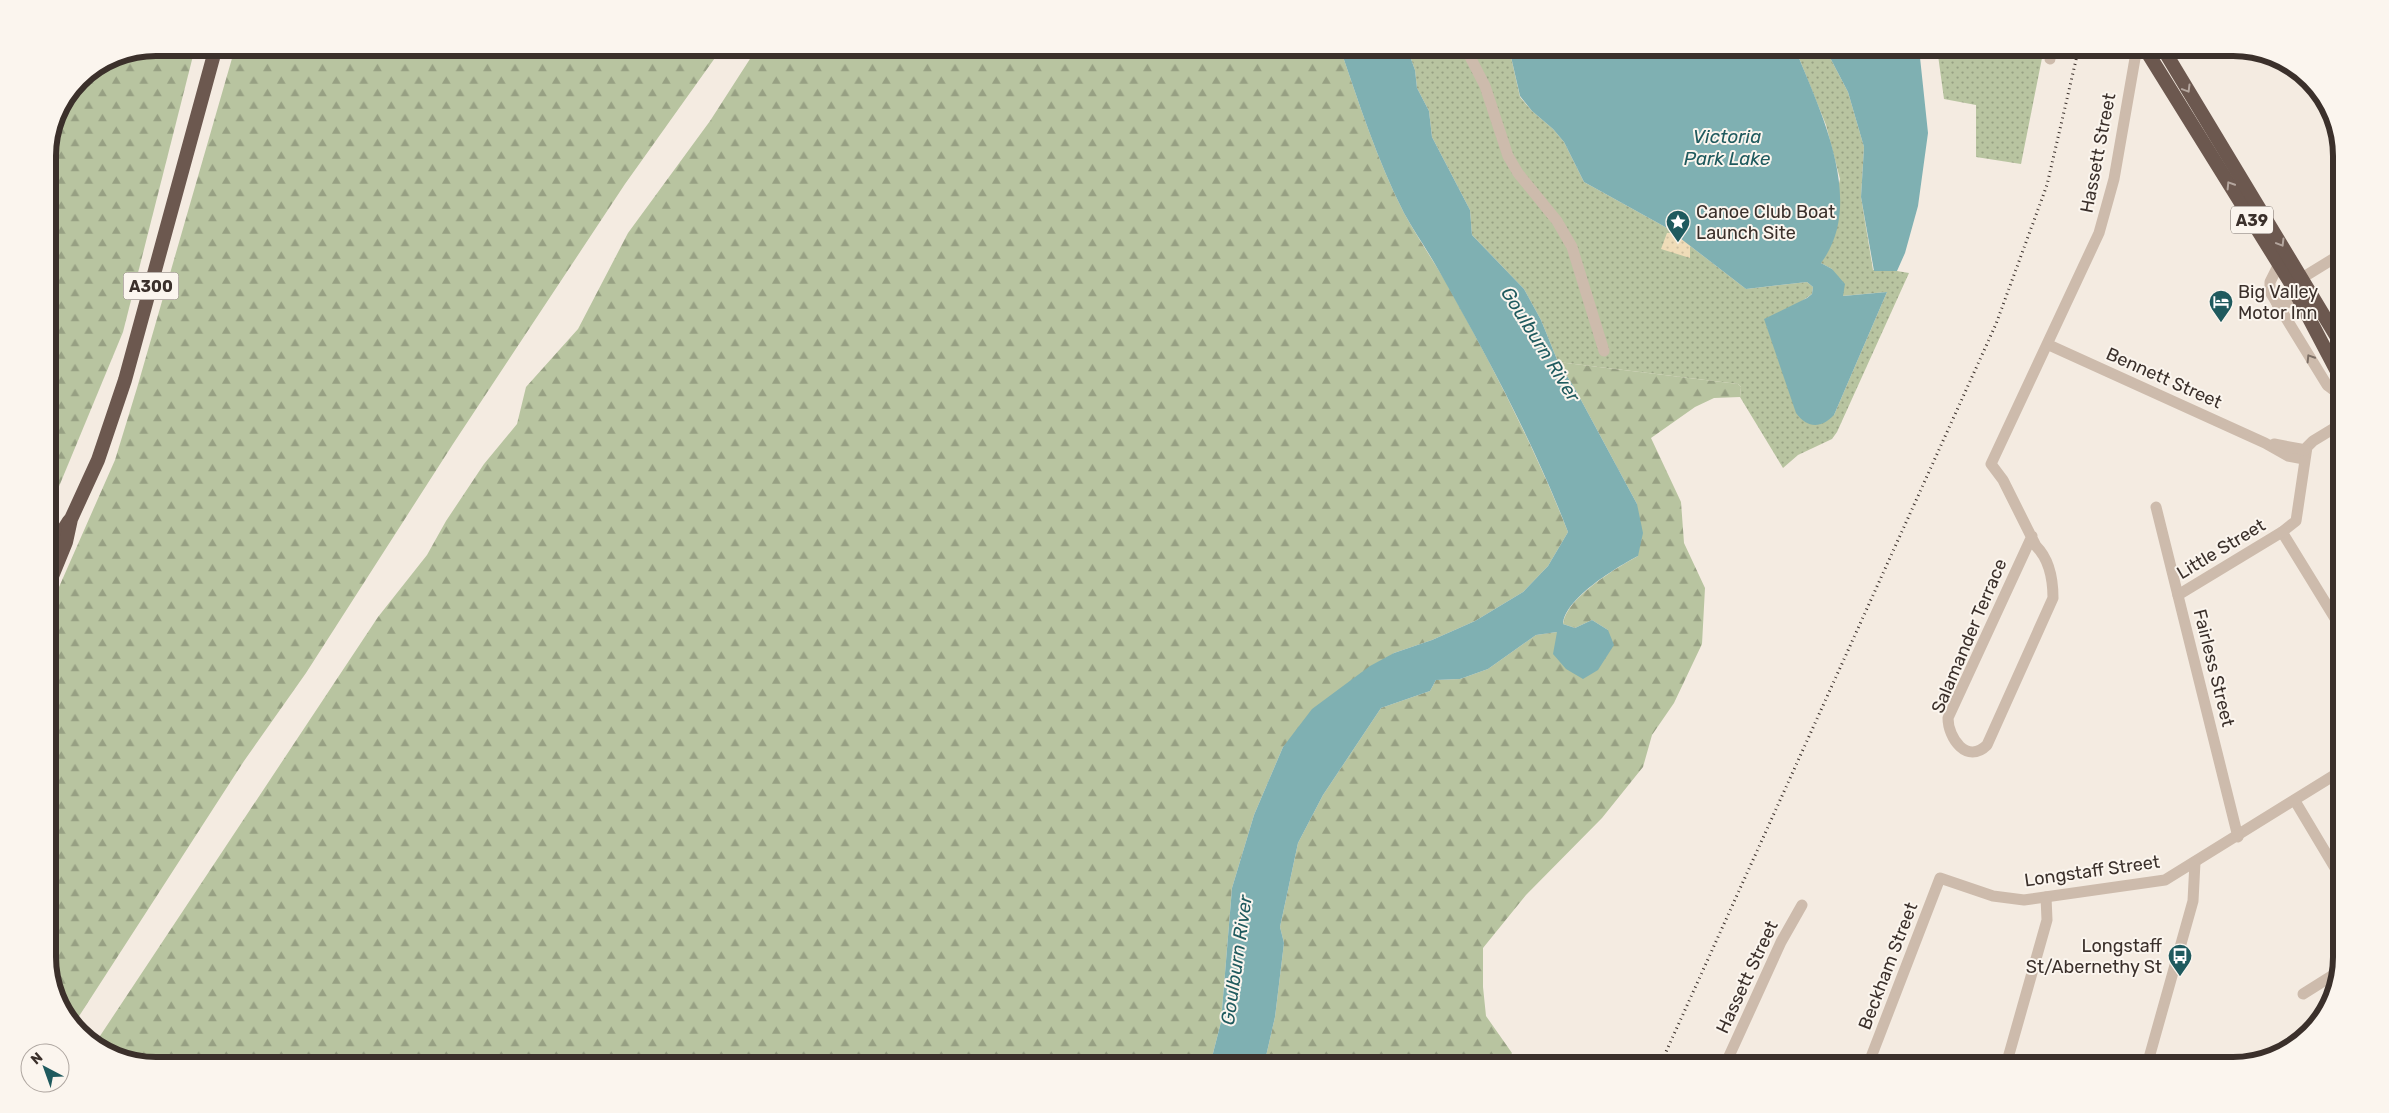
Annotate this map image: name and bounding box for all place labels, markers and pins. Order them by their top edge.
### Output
place label: Canoe Club Boat Launch Site [1696,201,1835,244]
place icon: Canoe Club Boat Launch Site [1665,209,1691,243]
place label: Big Valley Motor Inn [2238,281,2318,324]
hotel icon: Big Valley Motor Inn [2208,289,2234,323]
place label: Longstaff St/Abernethy St [2026,935,2163,978]
bus stop icon: Longstaff St/Abernethy St [2167,943,2193,977]

